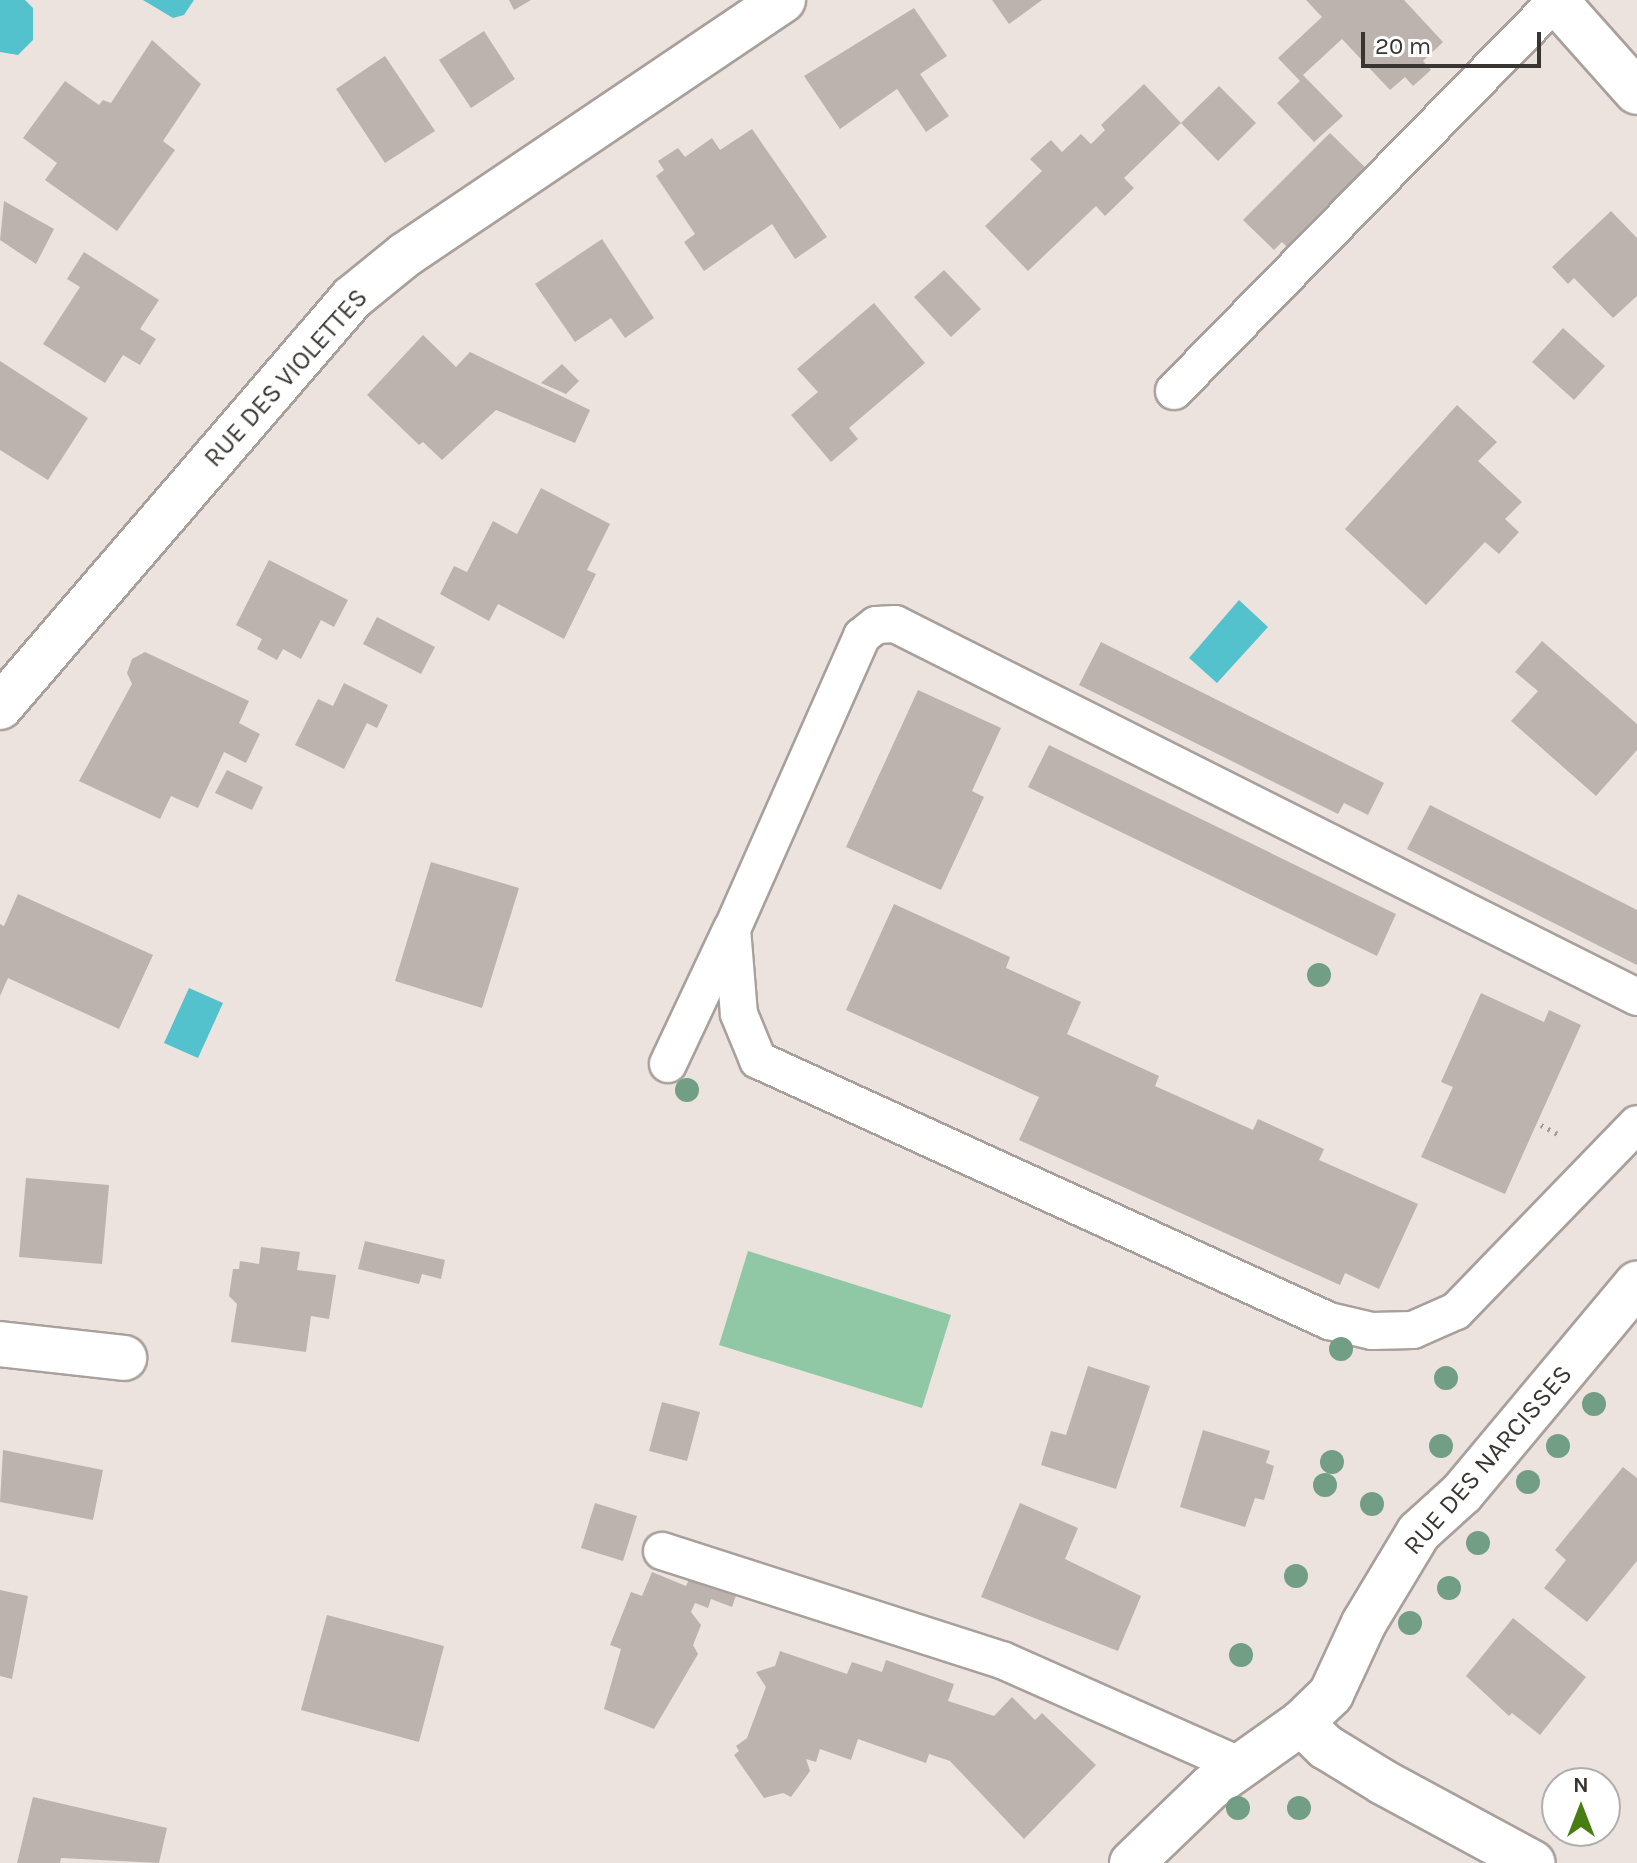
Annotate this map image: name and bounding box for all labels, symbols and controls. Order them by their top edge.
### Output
scale bar [1365,16,1545,66]
text: 20 m [1375,32,1431,60]
street label: RUE DES VIOLETTES [198,282,374,474]
street label: RUE DES NARCISSES [1397,1359,1579,1561]
north arrow [1541,1767,1621,1847]
text: N [1573,1772,1589,1798]

